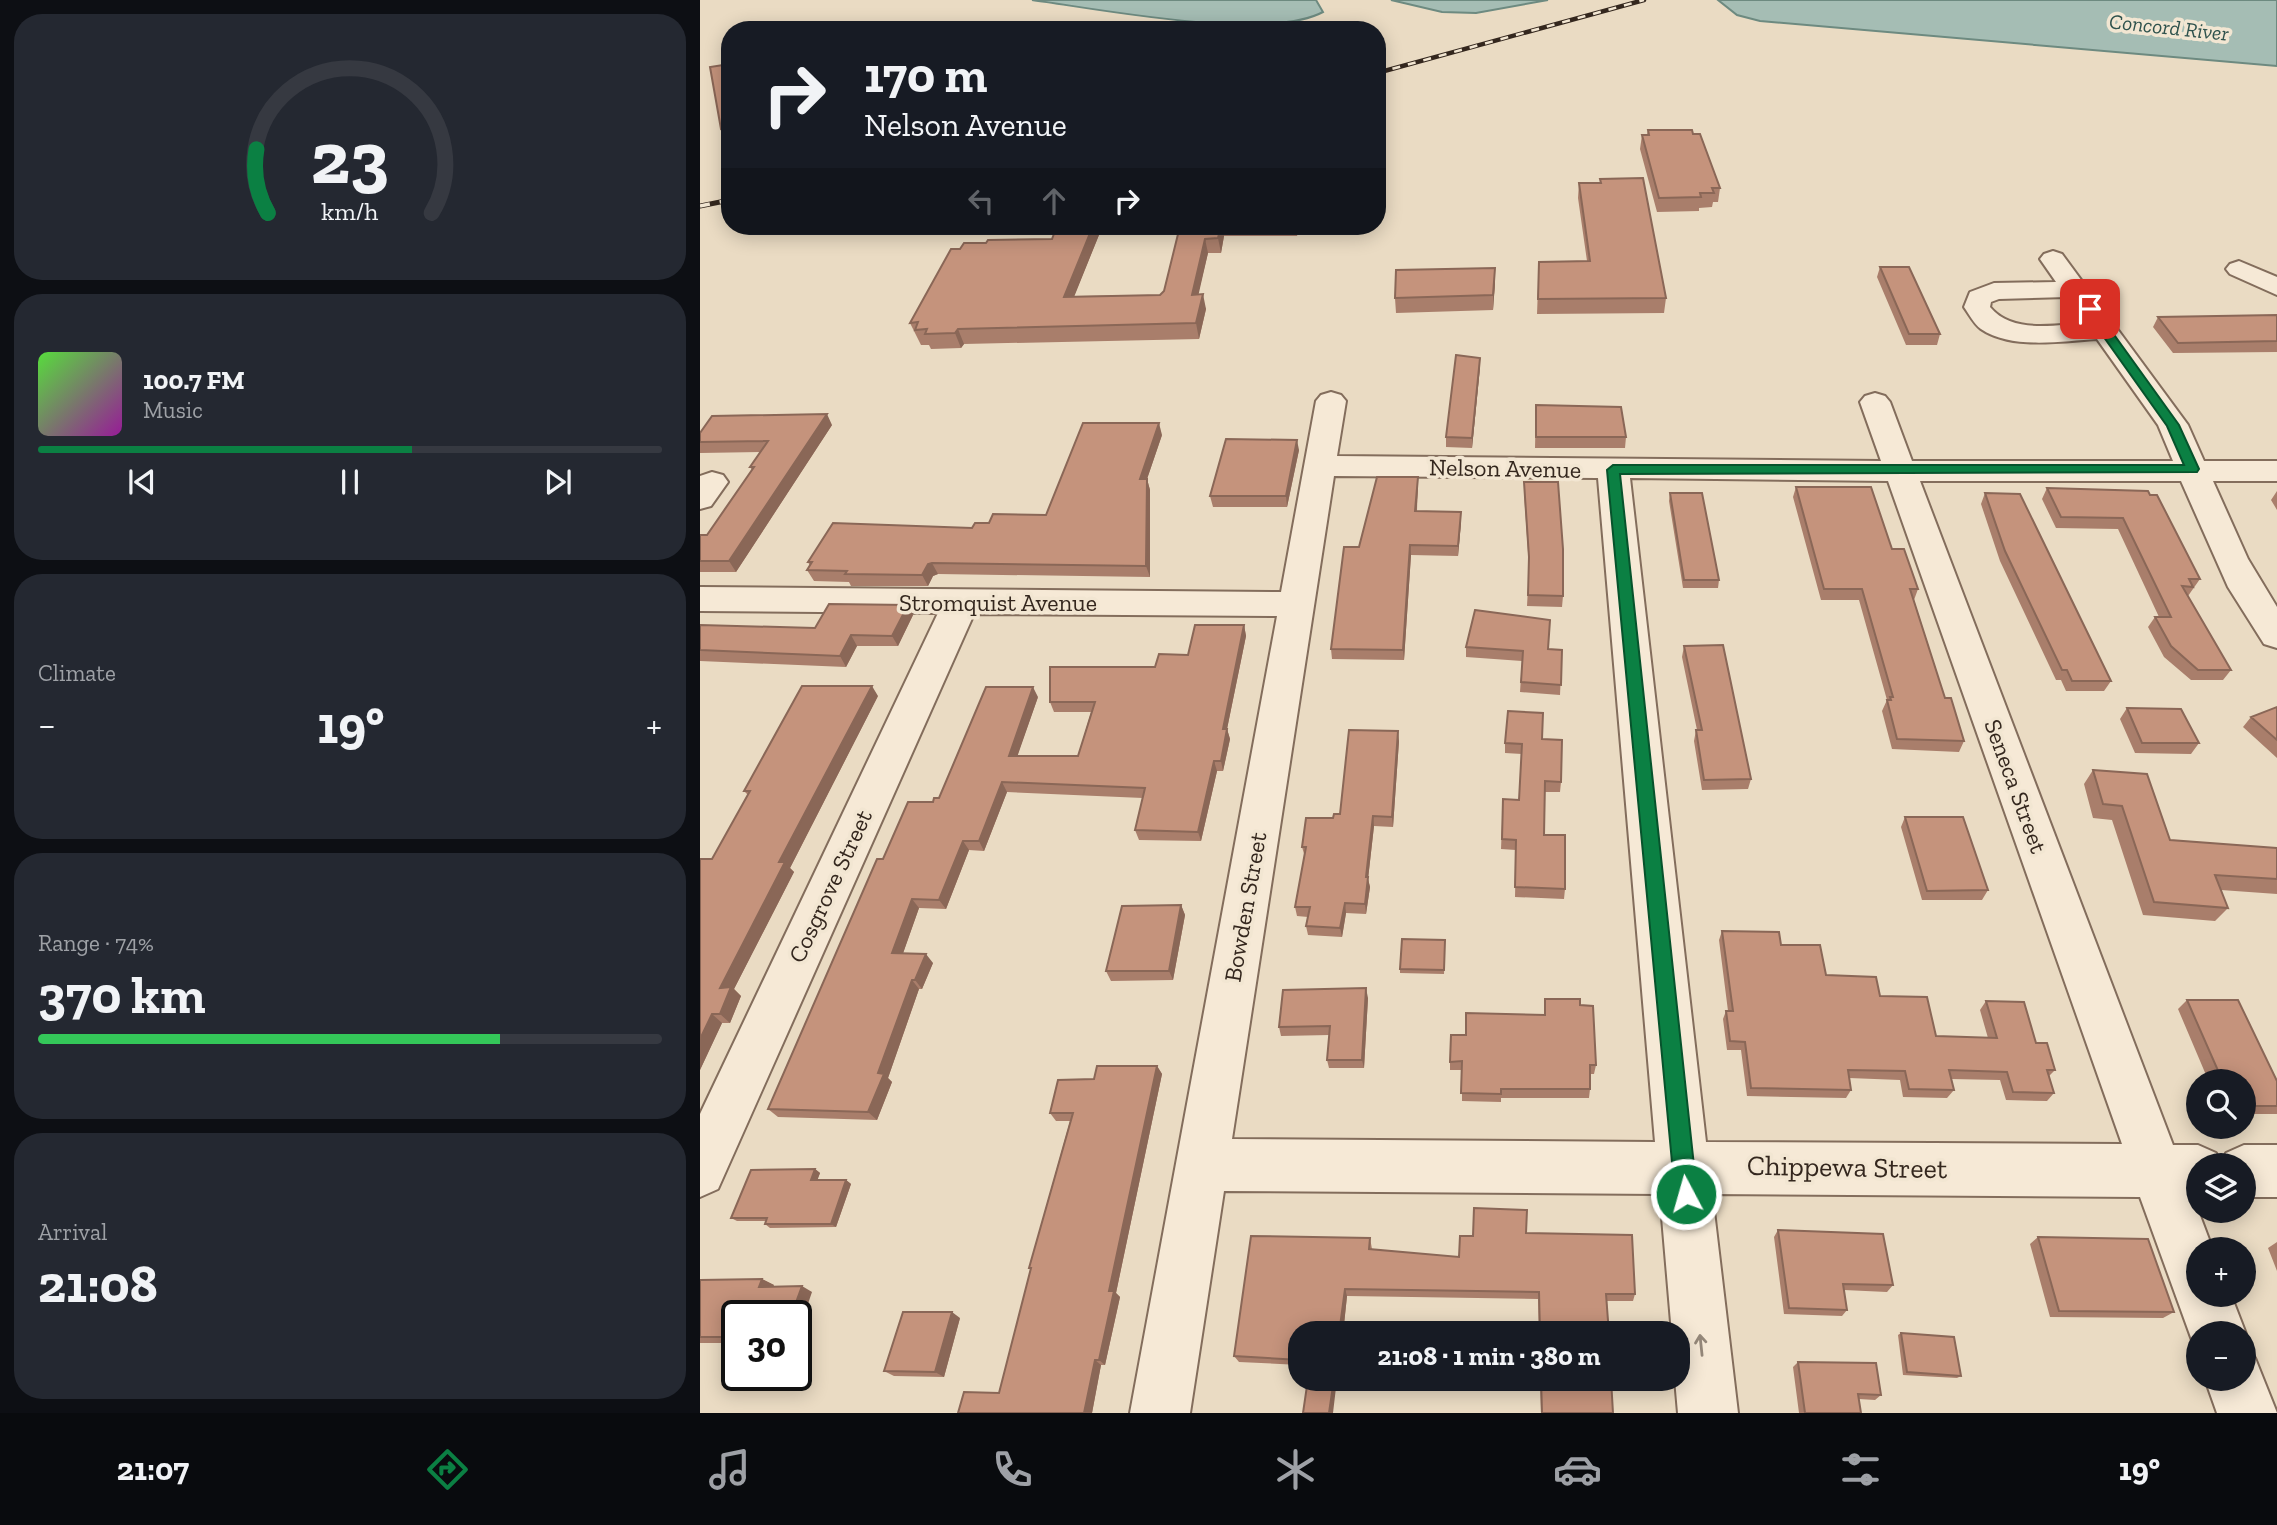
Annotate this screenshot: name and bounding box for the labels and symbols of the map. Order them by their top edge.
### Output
water label: Concord River [2108,8,2231,46]
pin [2060,279,2120,339]
street label: Nelson Avenue [1429,452,1581,484]
street label: Stromquist Avenue [899,588,1097,617]
street label: Seneca Street [1978,715,2054,857]
street label: Cosgrove Street [782,805,878,967]
street label: Bowden Street [1218,830,1272,984]
street label: Chippewa Street [1747,1149,1948,1185]
position arrow [1649,1157,1723,1231]
speed limit sign: 30 [721,1300,812,1391]
one-way arrow [1695,1334,1708,1357]

